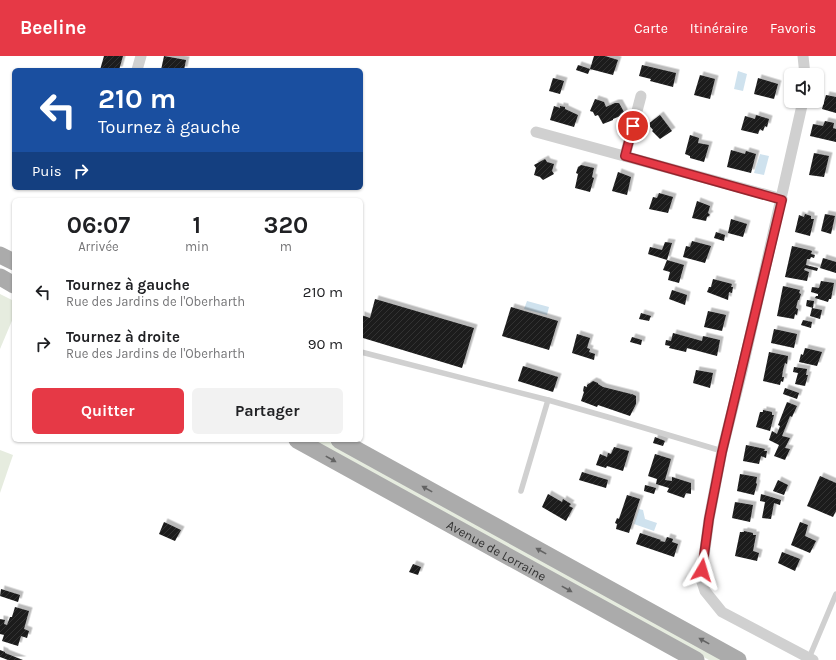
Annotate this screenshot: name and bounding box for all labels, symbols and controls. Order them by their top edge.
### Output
text: Beeline [20,17,86,39]
text: Carte [634,20,668,37]
text: Itinéraire [690,20,748,37]
text: Favoris [770,20,816,37]
map controls [784,68,824,108]
button: sound [784,68,824,108]
text: 210 m [98,82,176,115]
icon: left [32,84,84,136]
pin [616,109,650,143]
icon: arrive [622,115,644,137]
text: Tournez à gauche [98,116,240,138]
icon: right [70,160,92,182]
text: Puis [32,162,62,180]
text: 06:07 [67,211,130,239]
text: 1 [193,211,201,239]
text: 320 [264,211,308,239]
text: Arrivée [78,239,119,254]
text: min [185,239,209,254]
text: m [280,239,292,254]
text: Tournez à gauche [66,276,190,294]
icon: left [32,281,54,303]
text: 210 m [303,283,343,301]
text: Rue des Jardins de l'Oberharth [66,294,245,309]
text: Tournez à droite [66,328,180,346]
icon: right [32,333,54,355]
text: 90 m [308,335,343,353]
text: Rue des Jardins de l'Oberharth [66,346,245,361]
button: Quitter [32,388,184,434]
button: Partager [192,388,343,434]
one-way arrow [325,455,337,462]
one-way arrow [421,485,433,492]
street label: Avenue de Lorraine [444,517,549,584]
one-way arrow [535,548,547,555]
position arrow [681,549,723,591]
one-way arrow [561,586,573,592]
one-way arrow [698,638,710,645]

